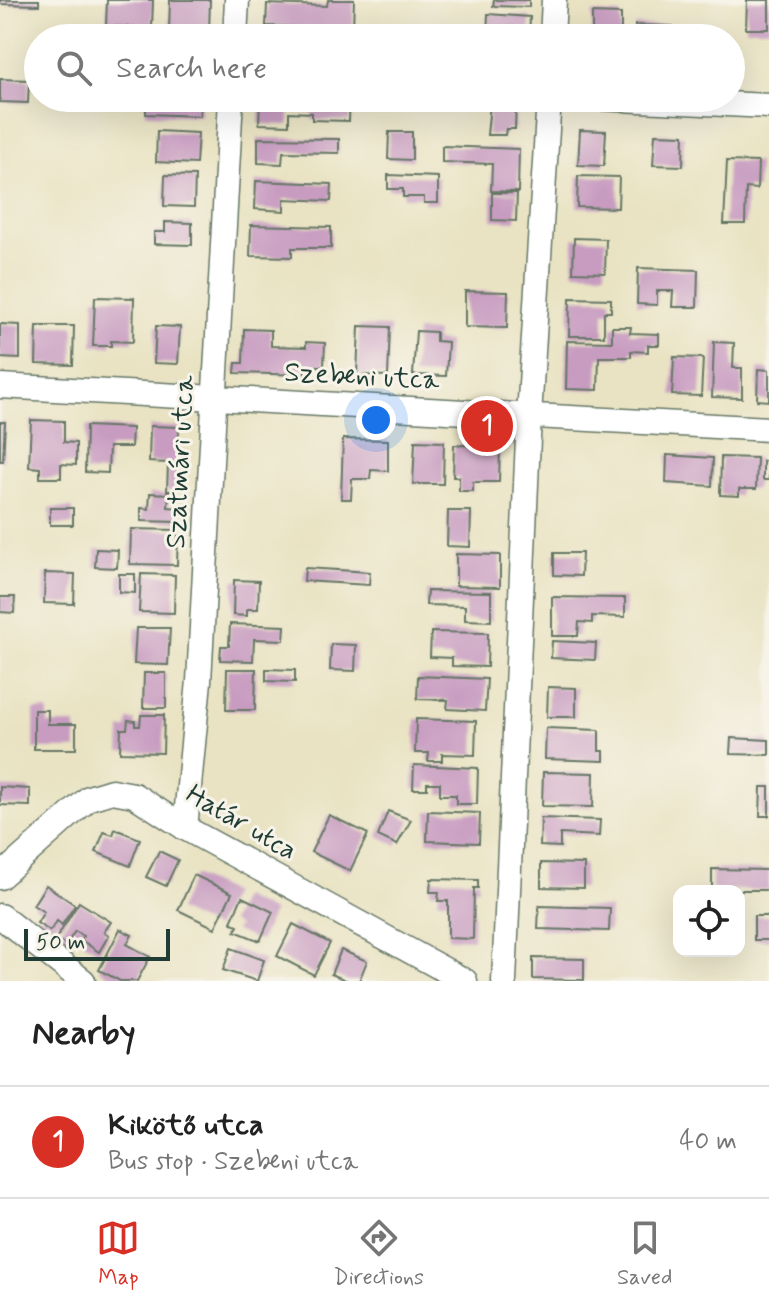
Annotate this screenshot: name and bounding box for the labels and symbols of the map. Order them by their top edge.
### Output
street label: Szebeni utca [284,354,441,400]
street label: Szatmári utca [158,374,204,550]
pin: 1 [461,396,513,456]
your location [356,400,396,440]
street label: Határ utca [179,776,303,870]
scale bar [24,925,170,961]

